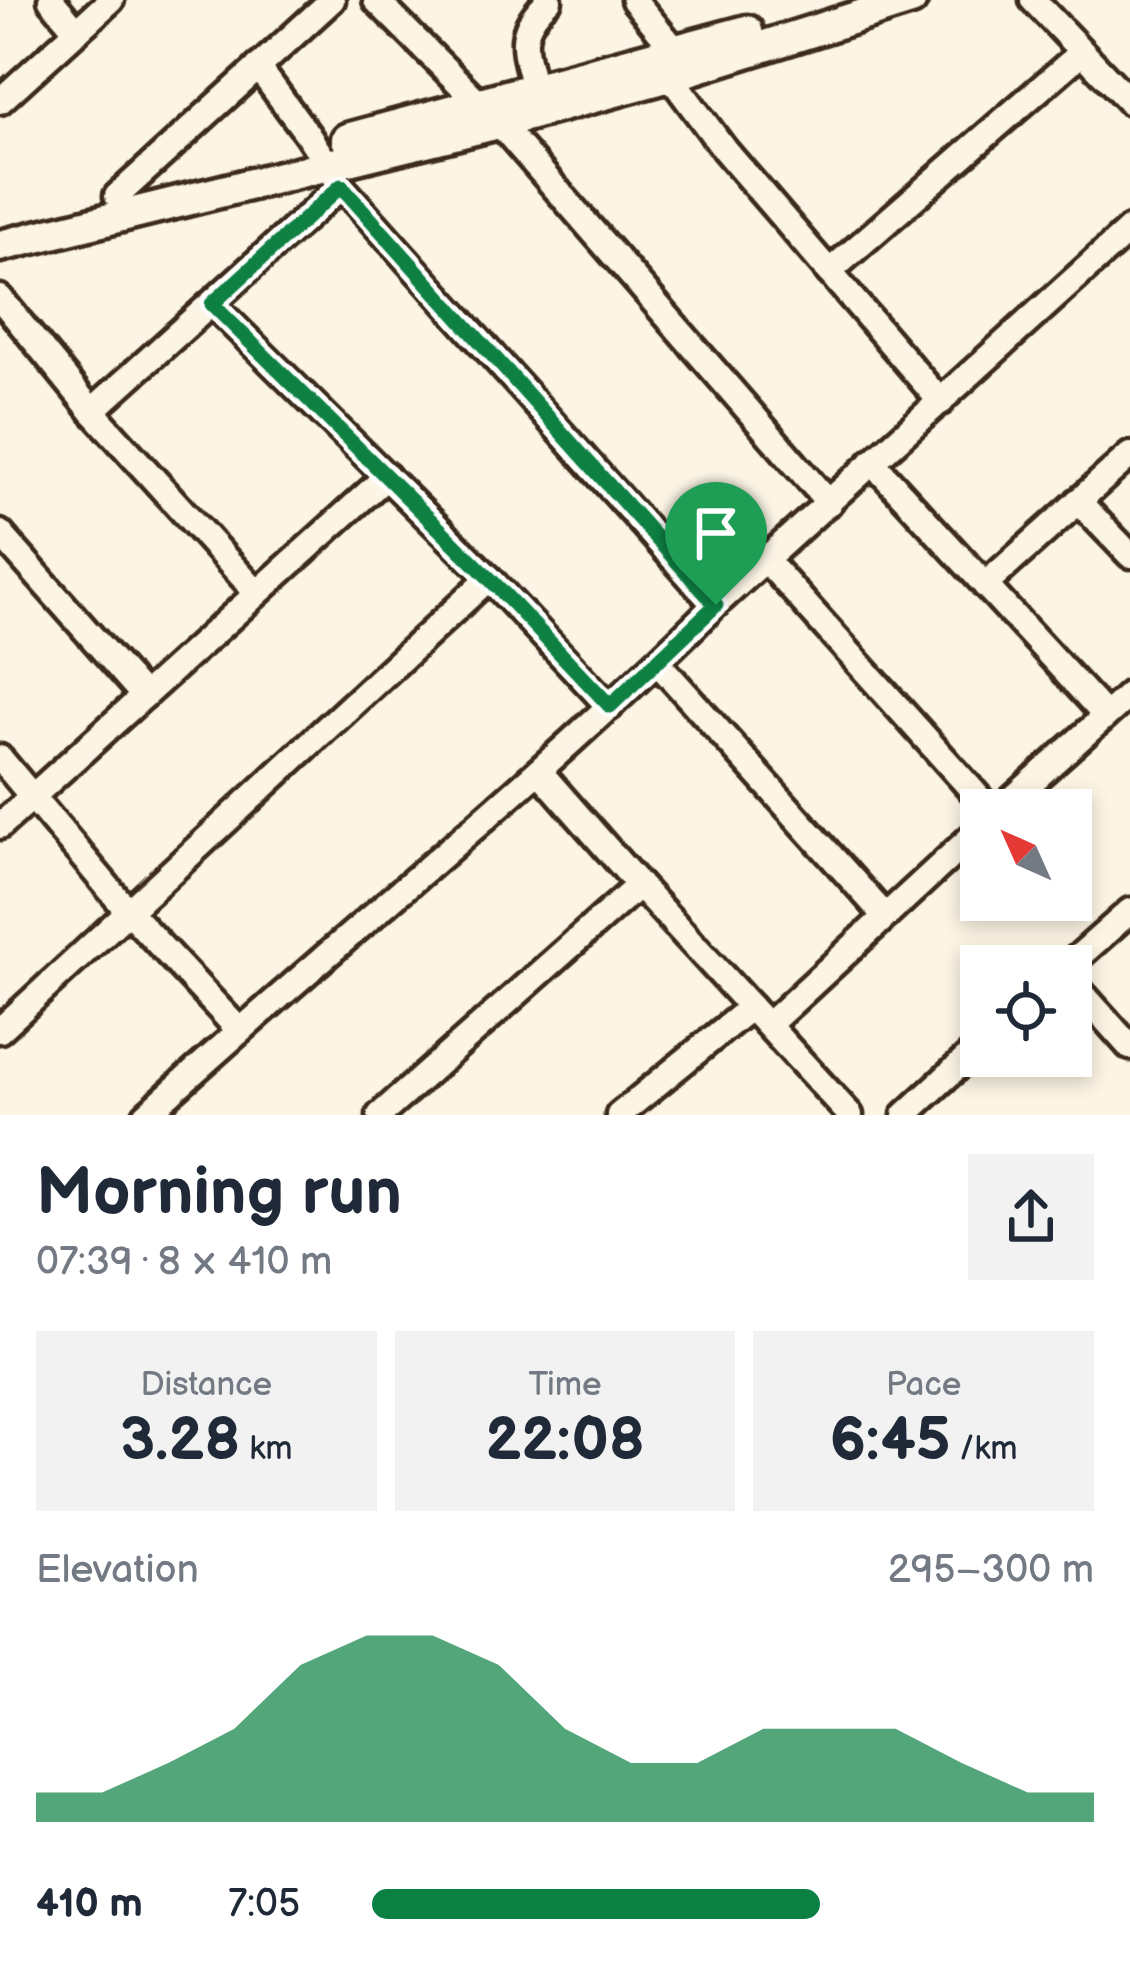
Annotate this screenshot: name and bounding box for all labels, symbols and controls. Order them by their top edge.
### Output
pin [665,482,767,605]
icon: arrive [683,500,749,566]
north arrow [960,789,1092,921]
map controls [960,789,1092,1077]
button: locate [960,945,1092,1077]
text: Morning run [36,1154,402,1233]
button: share [968,1154,1094,1280]
text: 07:39 · 8 × 410 m [36,1239,332,1286]
text: Distance [140,1365,272,1405]
text: Time [528,1365,602,1405]
text: Pace [886,1365,961,1405]
text: 3.28 [120,1405,240,1477]
text: 22:08 [485,1405,645,1477]
text: 6:45 [830,1405,950,1477]
text: km [240,1429,293,1469]
text: /km [950,1429,1018,1469]
text: Elevation [36,1547,199,1594]
text: 295–300 m [888,1547,1094,1594]
text: 410 m [36,1881,143,1928]
text: 7:05 [228,1881,300,1928]

